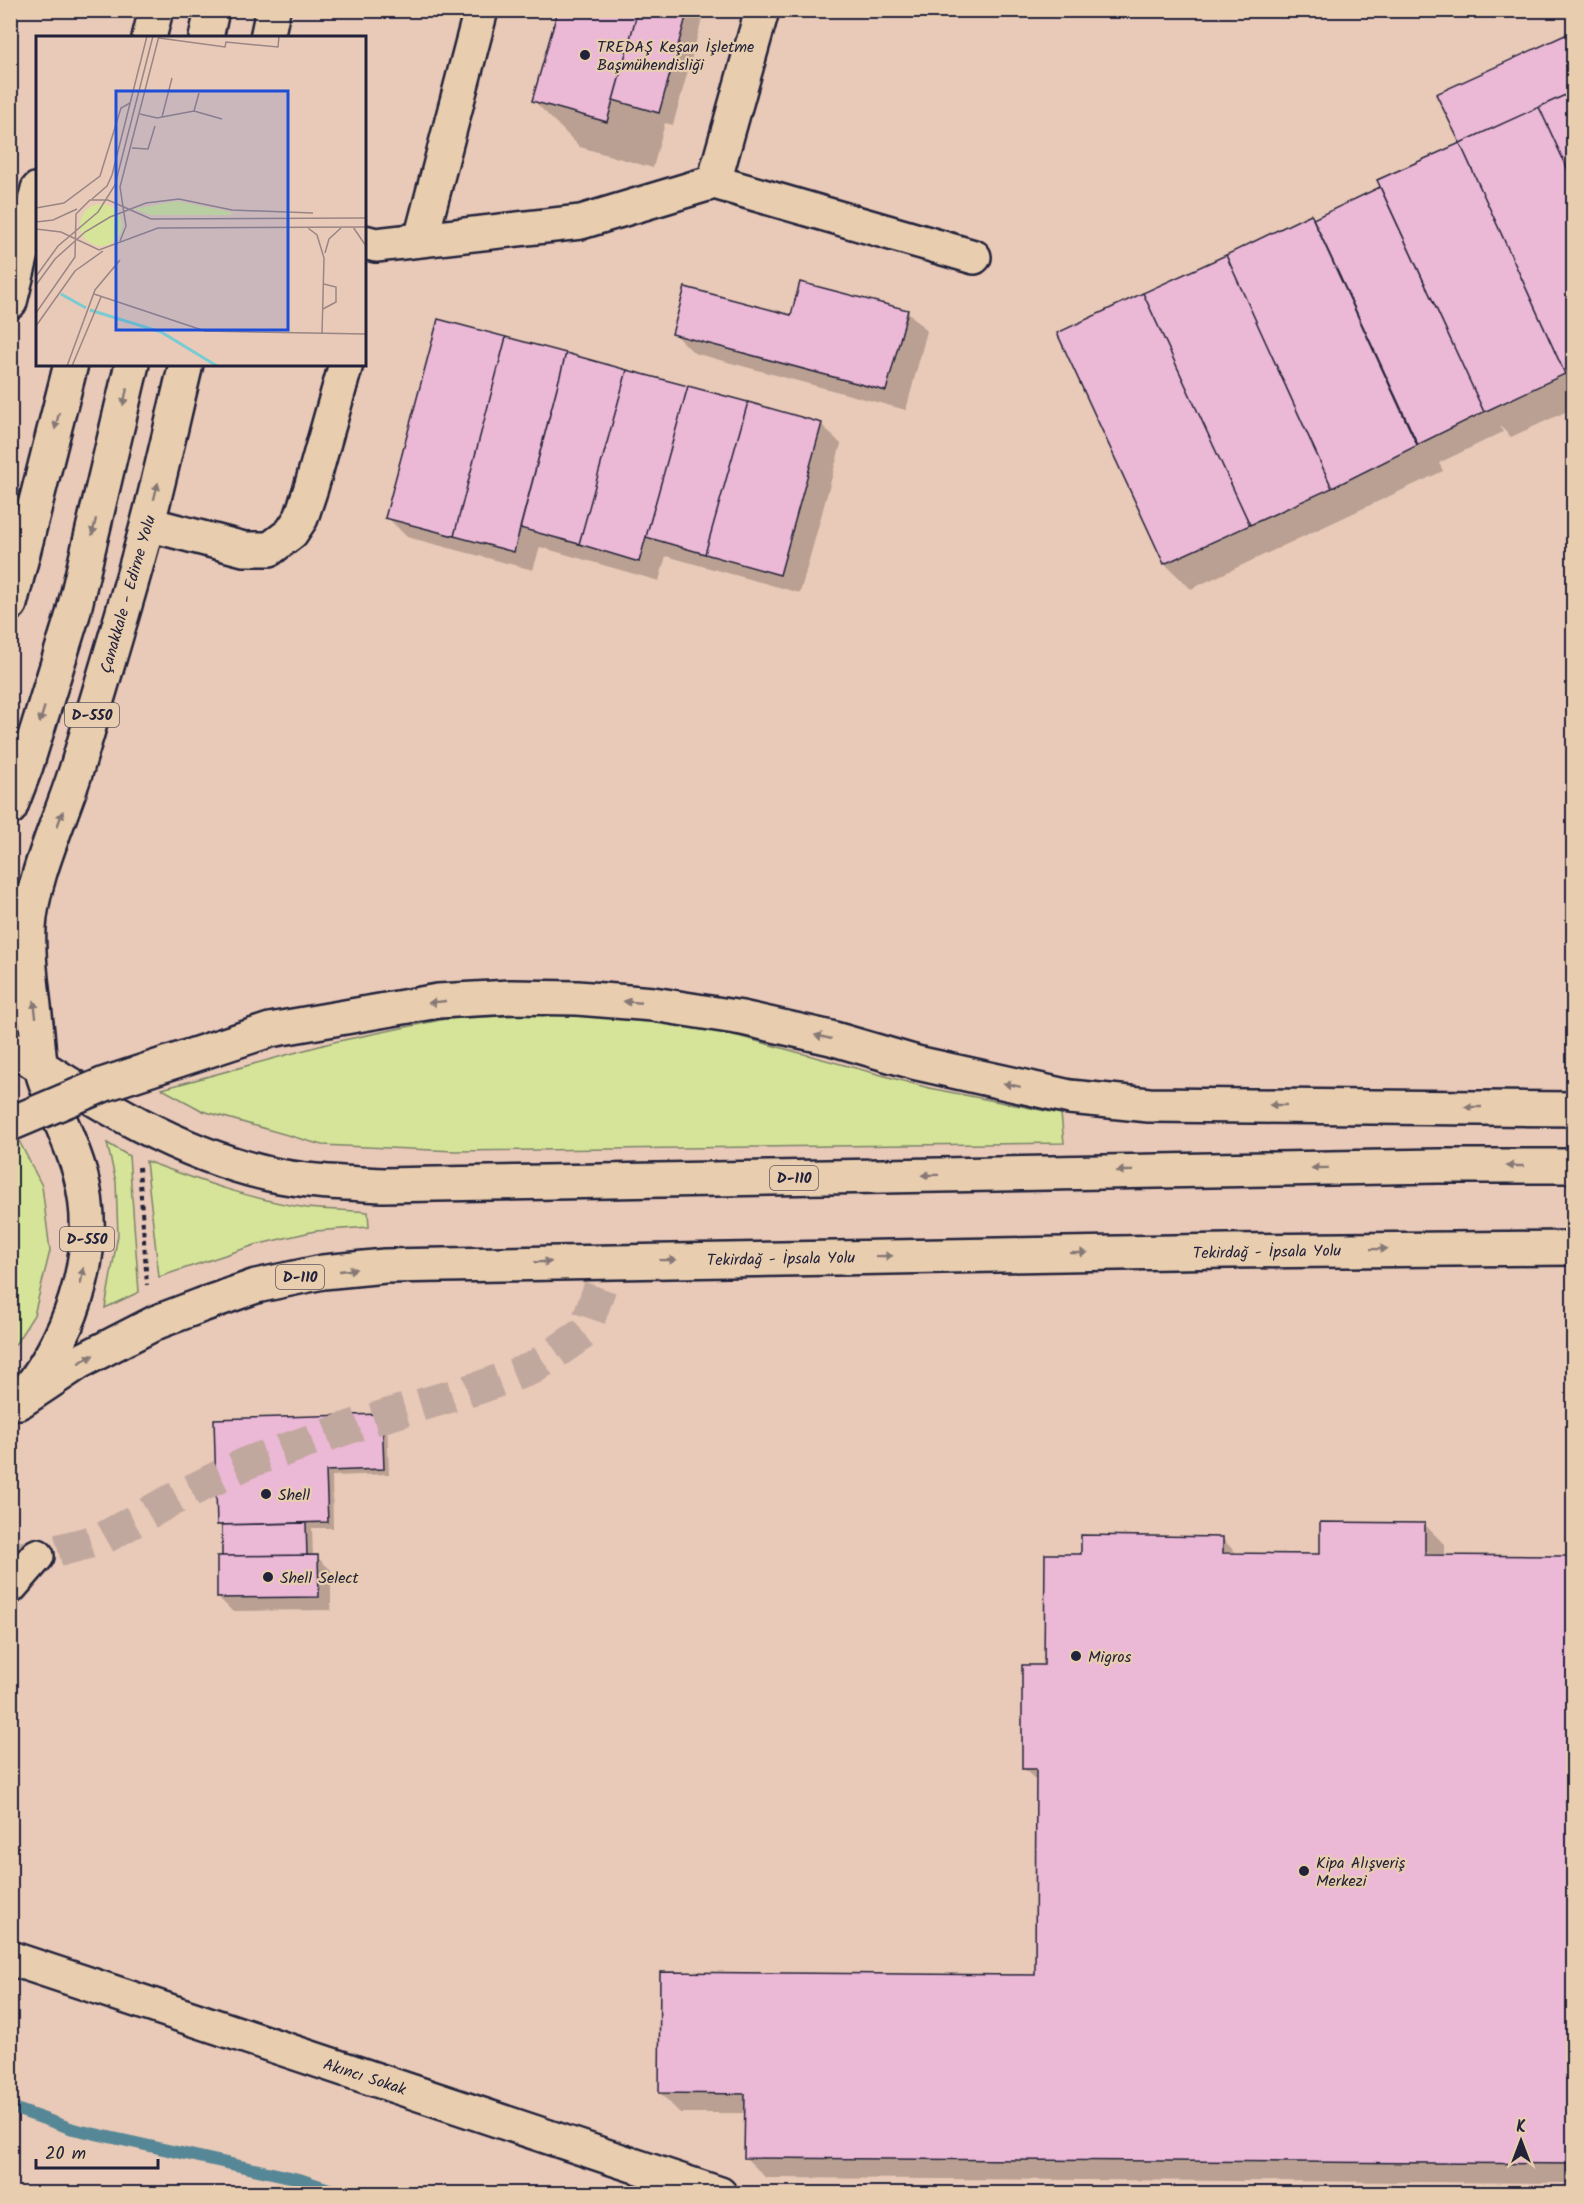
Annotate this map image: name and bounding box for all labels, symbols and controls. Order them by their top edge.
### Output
place label: TREDAŞ Keşan İşletme Başmühendisliği [597,35,754,78]
inset map [36,36,366,366]
marker: TREDAŞ Keşan İşletme Başmühendisliği [578,48,592,62]
one-way arrow [119,388,129,406]
one-way arrow [52,412,61,430]
one-way arrow [151,481,161,500]
street label: Çanakkale - Edirne Yolu [94,512,163,677]
one-way arrow [89,518,99,536]
road number: D-550 [65,703,119,727]
one-way arrow [37,706,46,724]
one-way arrow [56,810,66,828]
one-way arrow [427,997,446,1007]
one-way arrow [622,997,641,1007]
one-way arrow [30,999,39,1018]
one-way arrow [814,1031,833,1041]
one-way arrow [1002,1080,1021,1089]
one-way arrow [1269,1101,1288,1110]
one-way arrow [1464,1102,1483,1112]
one-way arrow [1505,1161,1524,1171]
one-way arrow [1311,1163,1330,1173]
road number: D-110 [770,1166,818,1190]
one-way arrow [1116,1167,1135,1176]
one-way arrow [921,1170,940,1180]
road number: D-550 [60,1227,114,1251]
street label: Tekirdağ - İpsala Yolu [1193,1239,1342,1266]
one-way arrow [1369,1244,1388,1254]
street label: Tekirdağ - İpsala Yolu [707,1246,856,1273]
one-way arrow [1069,1248,1088,1258]
one-way arrow [874,1252,893,1261]
one-way arrow [658,1255,677,1265]
one-way arrow [533,1257,552,1267]
road number: D-110 [276,1265,324,1289]
one-way arrow [339,1265,358,1275]
one-way arrow [77,1266,87,1285]
one-way arrow [78,1354,95,1364]
place label: Shell [278,1483,310,1508]
marker: Shell [259,1487,273,1501]
place label: Shell Select [280,1566,359,1591]
marker: Shell Select [261,1570,275,1584]
place label: Migros [1088,1645,1132,1670]
marker: Migros [1069,1649,1083,1663]
place label: Kipa Alışveriş Merkezi [1316,1851,1406,1894]
marker: Kipa Alışveriş Merkezi [1297,1864,1311,1878]
street label: Akıncı Sokak [320,2052,410,2103]
north arrow [1491,2111,1551,2171]
text: K [1516,2115,1526,2140]
scale bar [36,2132,158,2170]
text: 20 m [45,2140,86,2169]

